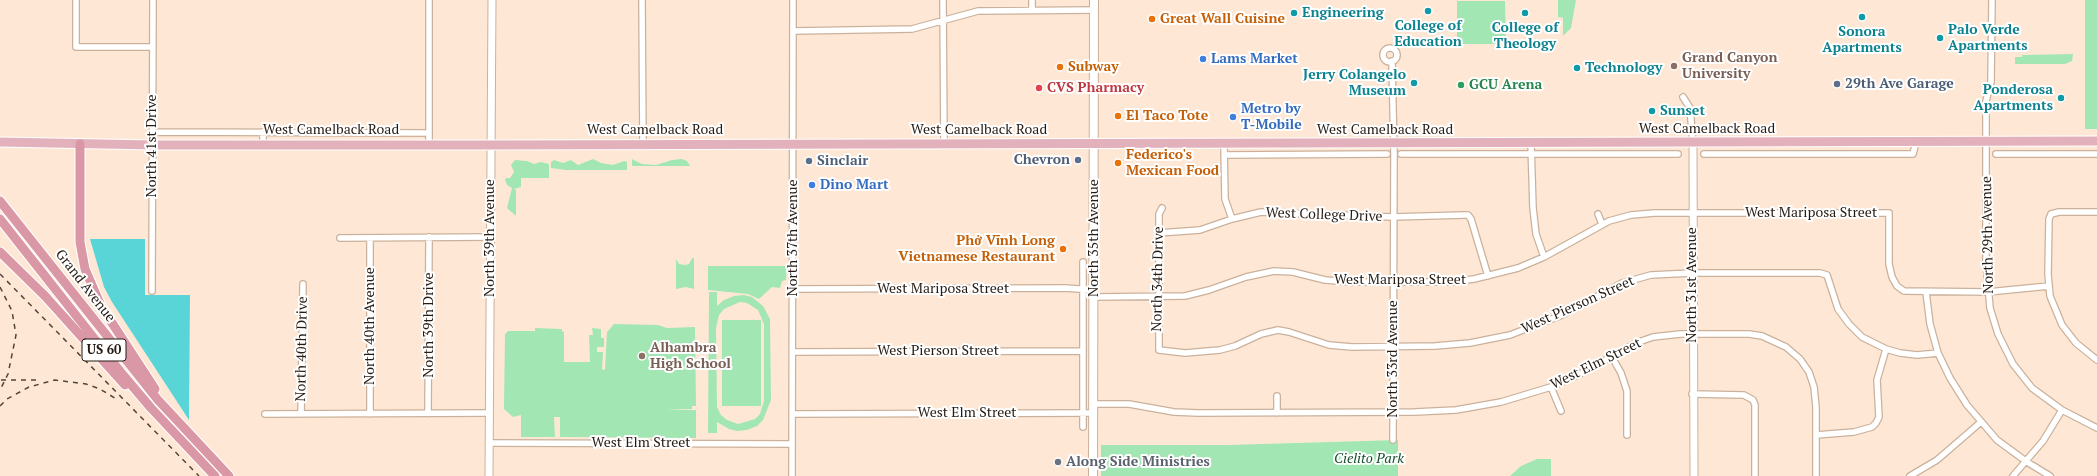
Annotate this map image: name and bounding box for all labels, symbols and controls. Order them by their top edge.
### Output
place label: Engineering [1302,5,1384,21]
marker: College of Education [1423,6,1433,16]
marker: Engineering [1289,8,1299,18]
marker: College of Theology [1520,8,1530,18]
place label: Great Wall Cuisine [1160,11,1285,27]
marker: Sonora Apartments [1857,12,1867,22]
marker: Great Wall Cuisine [1147,14,1157,24]
place label: College of Education [1394,18,1462,50]
place label: College of Theology [1492,20,1558,52]
place label: Palo Verde Apartments [1948,22,2028,54]
place label: Sonora Apartments [1822,24,1902,56]
marker: Palo Verde Apartments [1935,33,1945,43]
place label: Grand Canyon University [1682,50,1777,82]
place label: Lams Market [1211,51,1298,67]
marker: Lams Market [1198,54,1208,64]
place label: Subway [1068,59,1119,75]
place label: Technology [1585,60,1662,76]
marker: Grand Canyon University [1669,61,1679,71]
marker: Subway [1055,62,1065,72]
marker: Technology [1572,63,1582,73]
place label: Jerry Colangelo Museum [1303,67,1406,100]
place label: 29th Ave Garage [1845,76,1954,92]
place label: GCU Arena [1469,77,1542,93]
marker: Jerry Colangelo Museum [1409,78,1419,88]
marker: 29th Ave Garage [1832,79,1842,89]
place label: CVS Pharmacy [1047,80,1144,96]
marker: GCU Arena [1456,80,1466,90]
place label: Ponderosa Apartments [1973,82,2053,114]
marker: CVS Pharmacy [1034,83,1044,93]
marker: Ponderosa Apartments [2056,93,2066,103]
street label: North 41st Drive [144,94,160,198]
place label: Metro by T-Mobile [1241,101,1302,134]
place label: Sunset [1660,103,1705,119]
marker: Sunset [1647,106,1657,116]
place label: El Taco Tote [1126,108,1208,124]
marker: El Taco Tote [1113,111,1123,121]
marker: Metro by T-Mobile [1228,112,1238,122]
street label: West Camelback Road [1639,121,1775,137]
street label: West Camelback Road [263,122,399,138]
street label: West Camelback Road [587,122,723,138]
street label: West Camelback Road [911,122,1047,138]
street label: West Camelback Road [1317,122,1453,138]
place label: Federico's Mexican Food [1126,147,1219,180]
place label: Chevron [1014,152,1070,168]
place label: Sinclair [817,153,868,169]
marker: Chevron [1073,155,1083,165]
marker: Sinclair [804,156,814,166]
marker: Federico's Mexican Food [1113,158,1123,168]
street label: North 29th Avenue [1979,176,1997,294]
place label: Dino Mart [820,177,889,193]
street label: North 39th Avenue [482,179,498,297]
street label: North 37th Avenue [785,179,801,297]
street label: North 35th Avenue [1086,179,1102,297]
marker: Dino Mart [807,180,817,190]
street label: West College Drive [1265,205,1383,225]
street label: West Mariposa Street [1745,205,1877,221]
street label: North 34th Drive [1149,226,1167,332]
street label: North 31st Avenue [1684,227,1700,343]
place label: Phở Vĩnh Long Vietnamese Restaurant [898,233,1055,266]
marker: Phở Vĩnh Long Vietnamese Restaurant [1058,244,1068,254]
street label: Grand Avenue [51,246,119,326]
street label: North 40th Avenue [362,267,378,385]
street label: North 39th Drive [421,272,437,378]
street label: West Mariposa Street [1334,272,1466,288]
street label: West Pierson Street [1519,273,1637,337]
street label: West Mariposa Street [877,281,1009,297]
street label: North 40th Drive [293,296,311,402]
street label: North 33rd Avenue [1385,300,1401,418]
street label: West Elm Street [1548,335,1644,393]
road number: US 60 [82,339,126,361]
place label: Alhambra High School [650,340,731,372]
street label: West Pierson Street [877,343,999,359]
marker: Alhambra High School [637,351,647,361]
street label: West Elm Street [917,405,1017,421]
street label: West Elm Street [591,435,691,451]
park label: Cielito Park [1334,451,1404,467]
place label: Along Side Ministries [1066,454,1210,470]
marker: Along Side Ministries [1053,457,1063,467]

